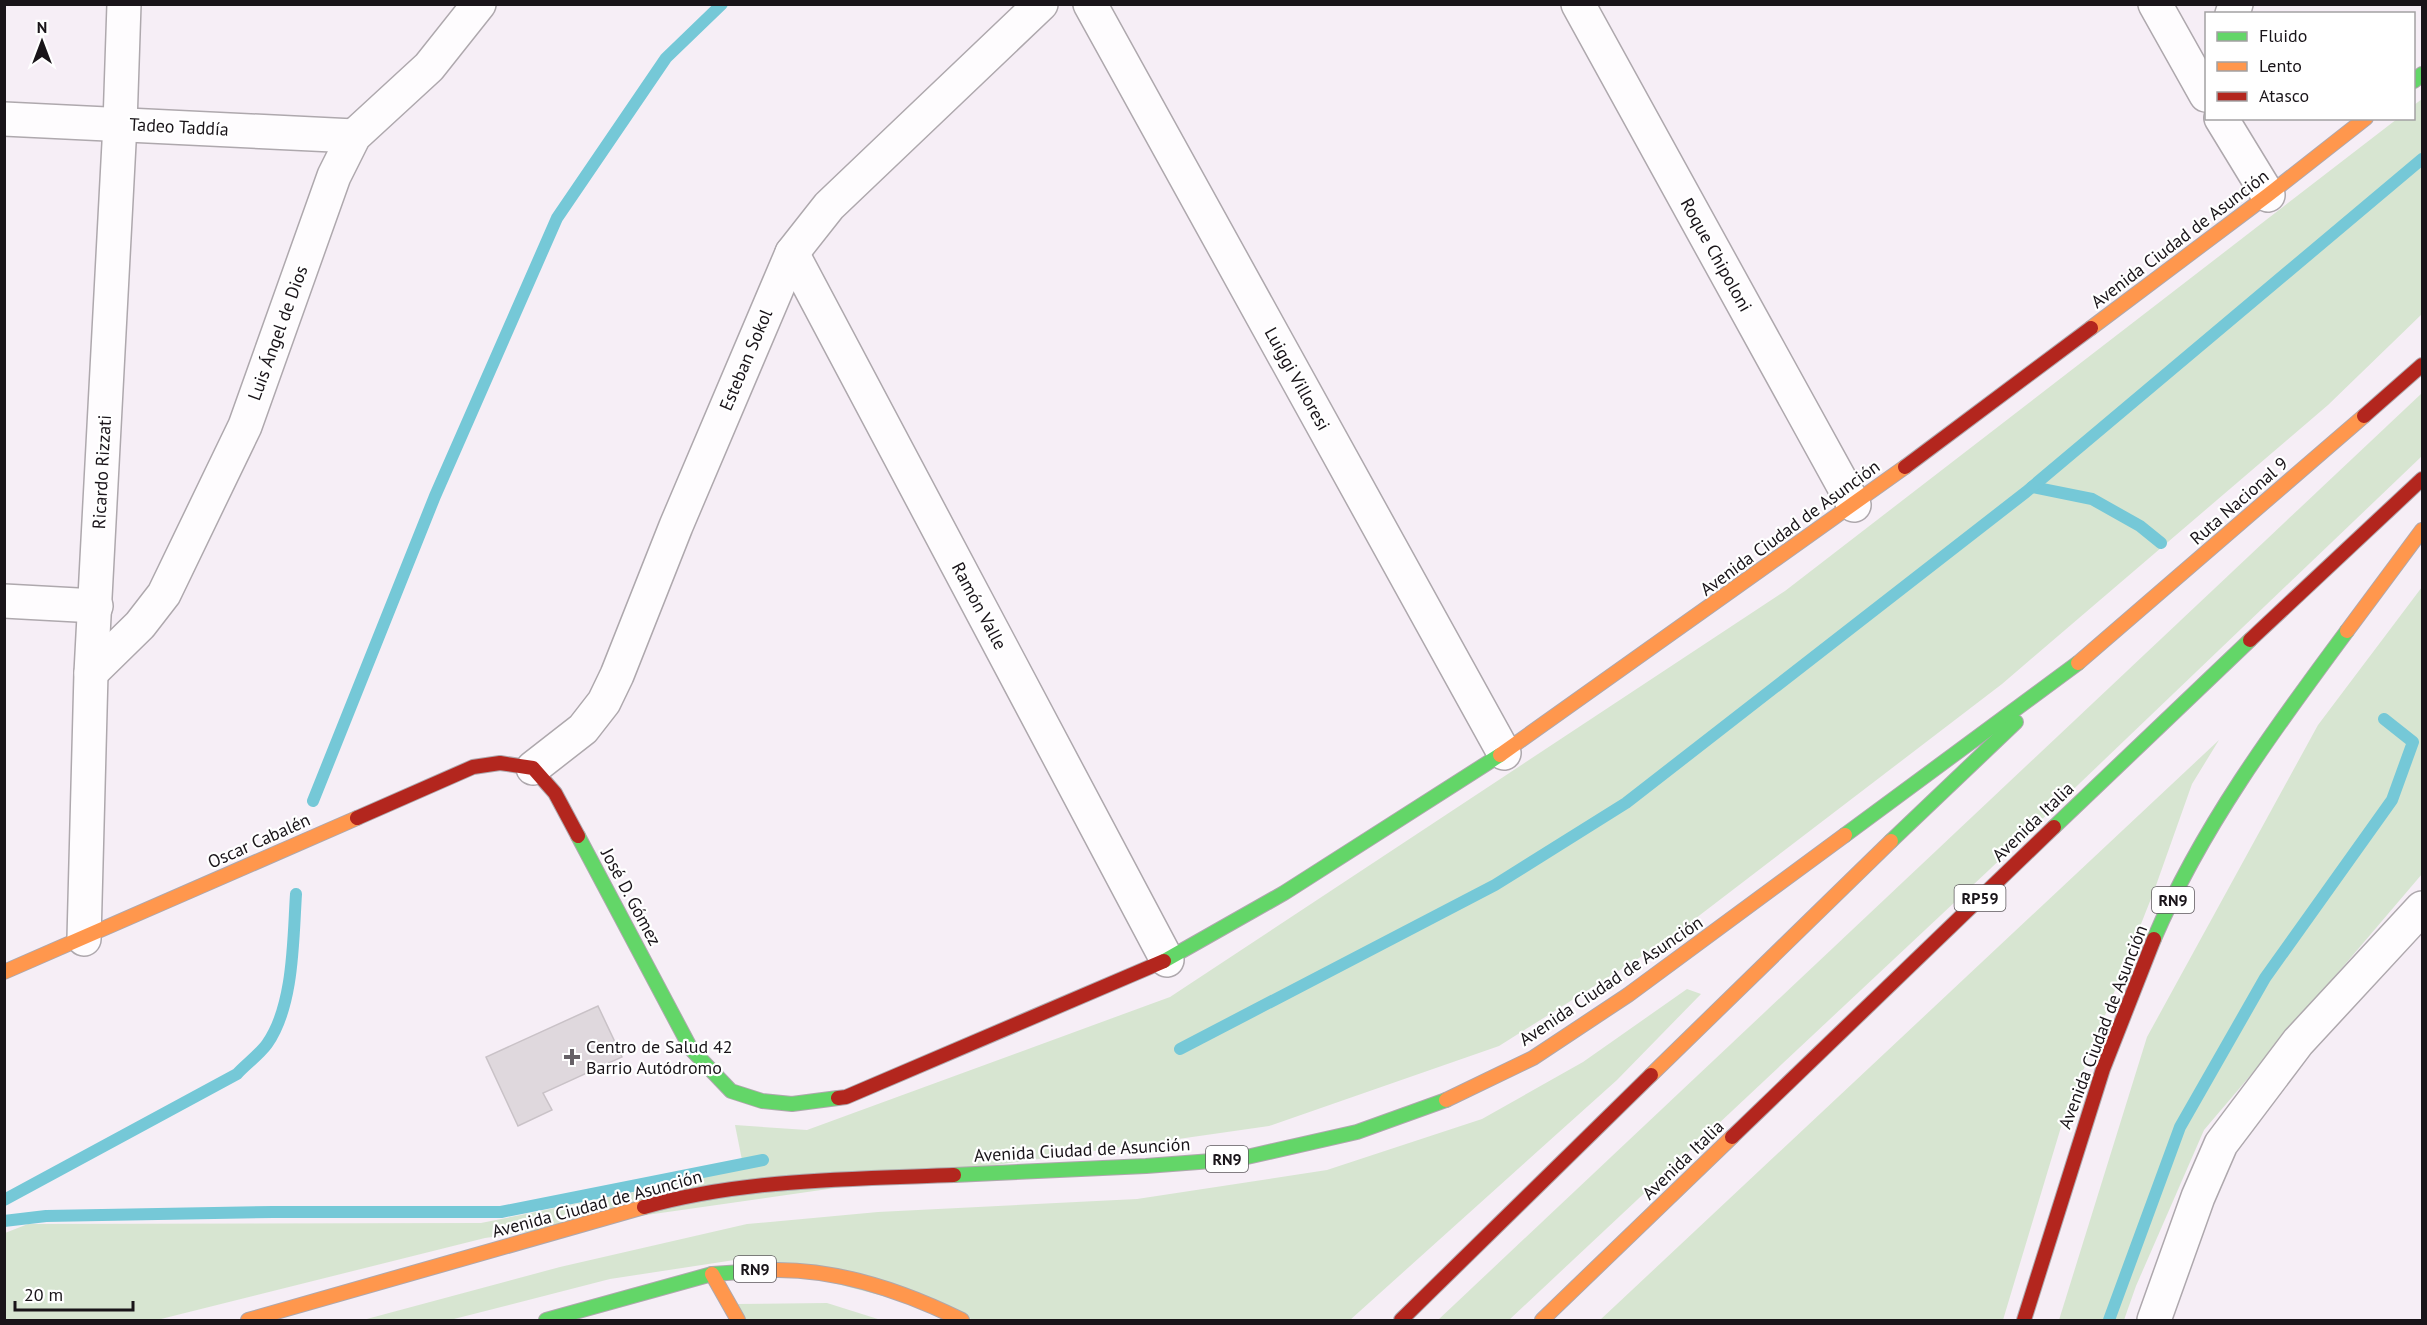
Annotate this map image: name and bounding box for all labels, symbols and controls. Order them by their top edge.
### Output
north arrow [12,12,72,72]
legend [2205,12,2415,120]
text: N [37,17,47,37]
text: Fluido [2259,24,2307,47]
text: Lento [2259,54,2302,77]
text: Atasco [2259,84,2309,107]
street label: Tadeo Taddía [129,112,229,141]
street label: Avenida Ciudad de Asunción [2086,164,2273,313]
street label: Roque Chipoloni [1676,194,1757,316]
street label: Luis Ángel de Dios [242,262,313,403]
street label: Esteban Sokol [714,305,778,414]
street label: Luiggi Villoresi [1260,323,1335,435]
street label: Ricardo Rizzati [87,414,116,530]
street label: Ruta Nacional 9 [2185,452,2292,549]
street label: Avenida Ciudad de Asunción [1695,455,1884,601]
street label: Ramón Valle [947,558,1012,653]
street label: Avenida Italia [1987,777,2078,866]
street label: Oscar Cabalén [204,808,314,873]
street label: José D. Gómez [596,843,667,949]
road number: RP59 [1954,885,2006,911]
road number: RN9 [2152,887,2194,913]
street label: Avenida Ciudad de Asunción [1514,910,1707,1051]
street label: Avenida Ciudad de Asunción [2053,922,2152,1132]
place label: Centro de Salud 42 Barrio Autódromo [586,1035,733,1079]
marker: Centro de Salud 42 Barrio Autódromo [563,1048,581,1066]
street label: Avenida Italia [1637,1115,1728,1204]
street label: Avenida Ciudad de Asunción [973,1132,1191,1167]
road number: RN9 [1206,1146,1248,1172]
street label: Avenida Ciudad de Asunción [489,1164,704,1243]
road number: RN9 [734,1256,776,1282]
scale bar [15,1274,134,1312]
text: 20 m [24,1283,63,1306]

